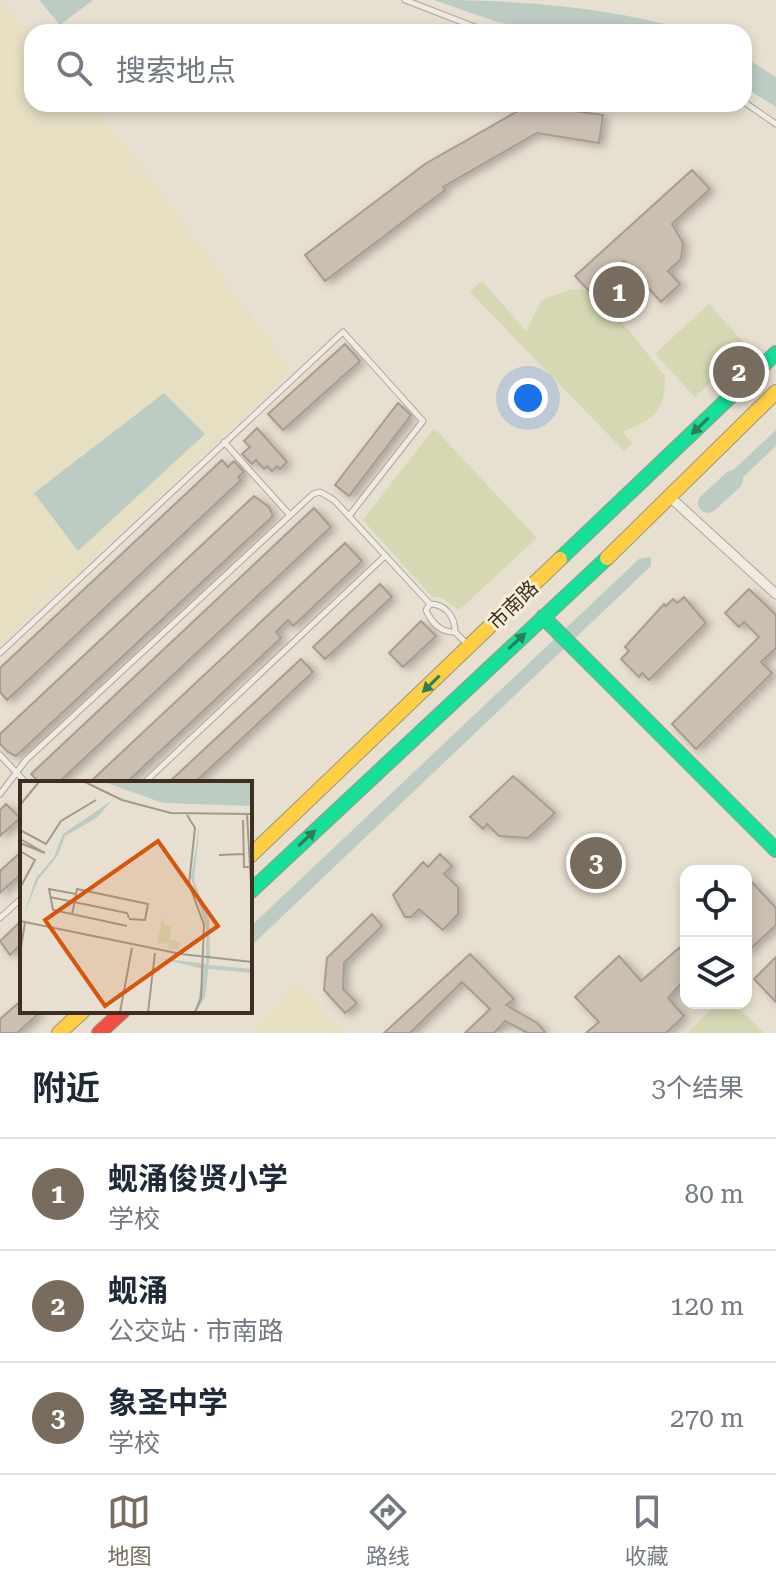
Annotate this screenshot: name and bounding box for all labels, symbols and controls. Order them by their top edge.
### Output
search box [24,24,752,112]
icon: search [52,46,96,90]
text: 搜索地点 [116,53,236,88]
pin: 1 [593,262,645,322]
pin: 2 [713,342,765,402]
your location [508,378,548,418]
one-way arrow [690,417,709,435]
street label: 市南路 [483,576,543,634]
one-way arrow [507,633,526,651]
one-way arrow [422,674,441,692]
inset map [20,781,252,1013]
one-way arrow [297,830,316,848]
pin: 3 [570,833,622,893]
map controls [680,865,752,1009]
button: locate [680,865,752,937]
button: layers [680,937,752,1009]
text: 附近 [32,1068,100,1108]
text: 3个结果 [651,1073,744,1103]
text: 蚬涌俊贤小学 [108,1161,288,1196]
text: 1 [51,1179,65,1209]
text: 80 m [685,1179,744,1209]
text: 学校 [108,1204,160,1234]
text: 蚬涌 [108,1273,168,1308]
text: 2 [51,1291,65,1321]
text: 120 m [670,1291,744,1321]
text: 公交站 · 市南路 [108,1316,284,1346]
text: 象圣中学 [108,1385,228,1420]
text: 3 [51,1403,65,1433]
text: 270 m [670,1403,744,1433]
text: 学校 [108,1428,160,1458]
tab: 地图 [107,1490,151,1570]
tab: 路线 [366,1490,410,1570]
tab: 收藏 [625,1490,669,1570]

